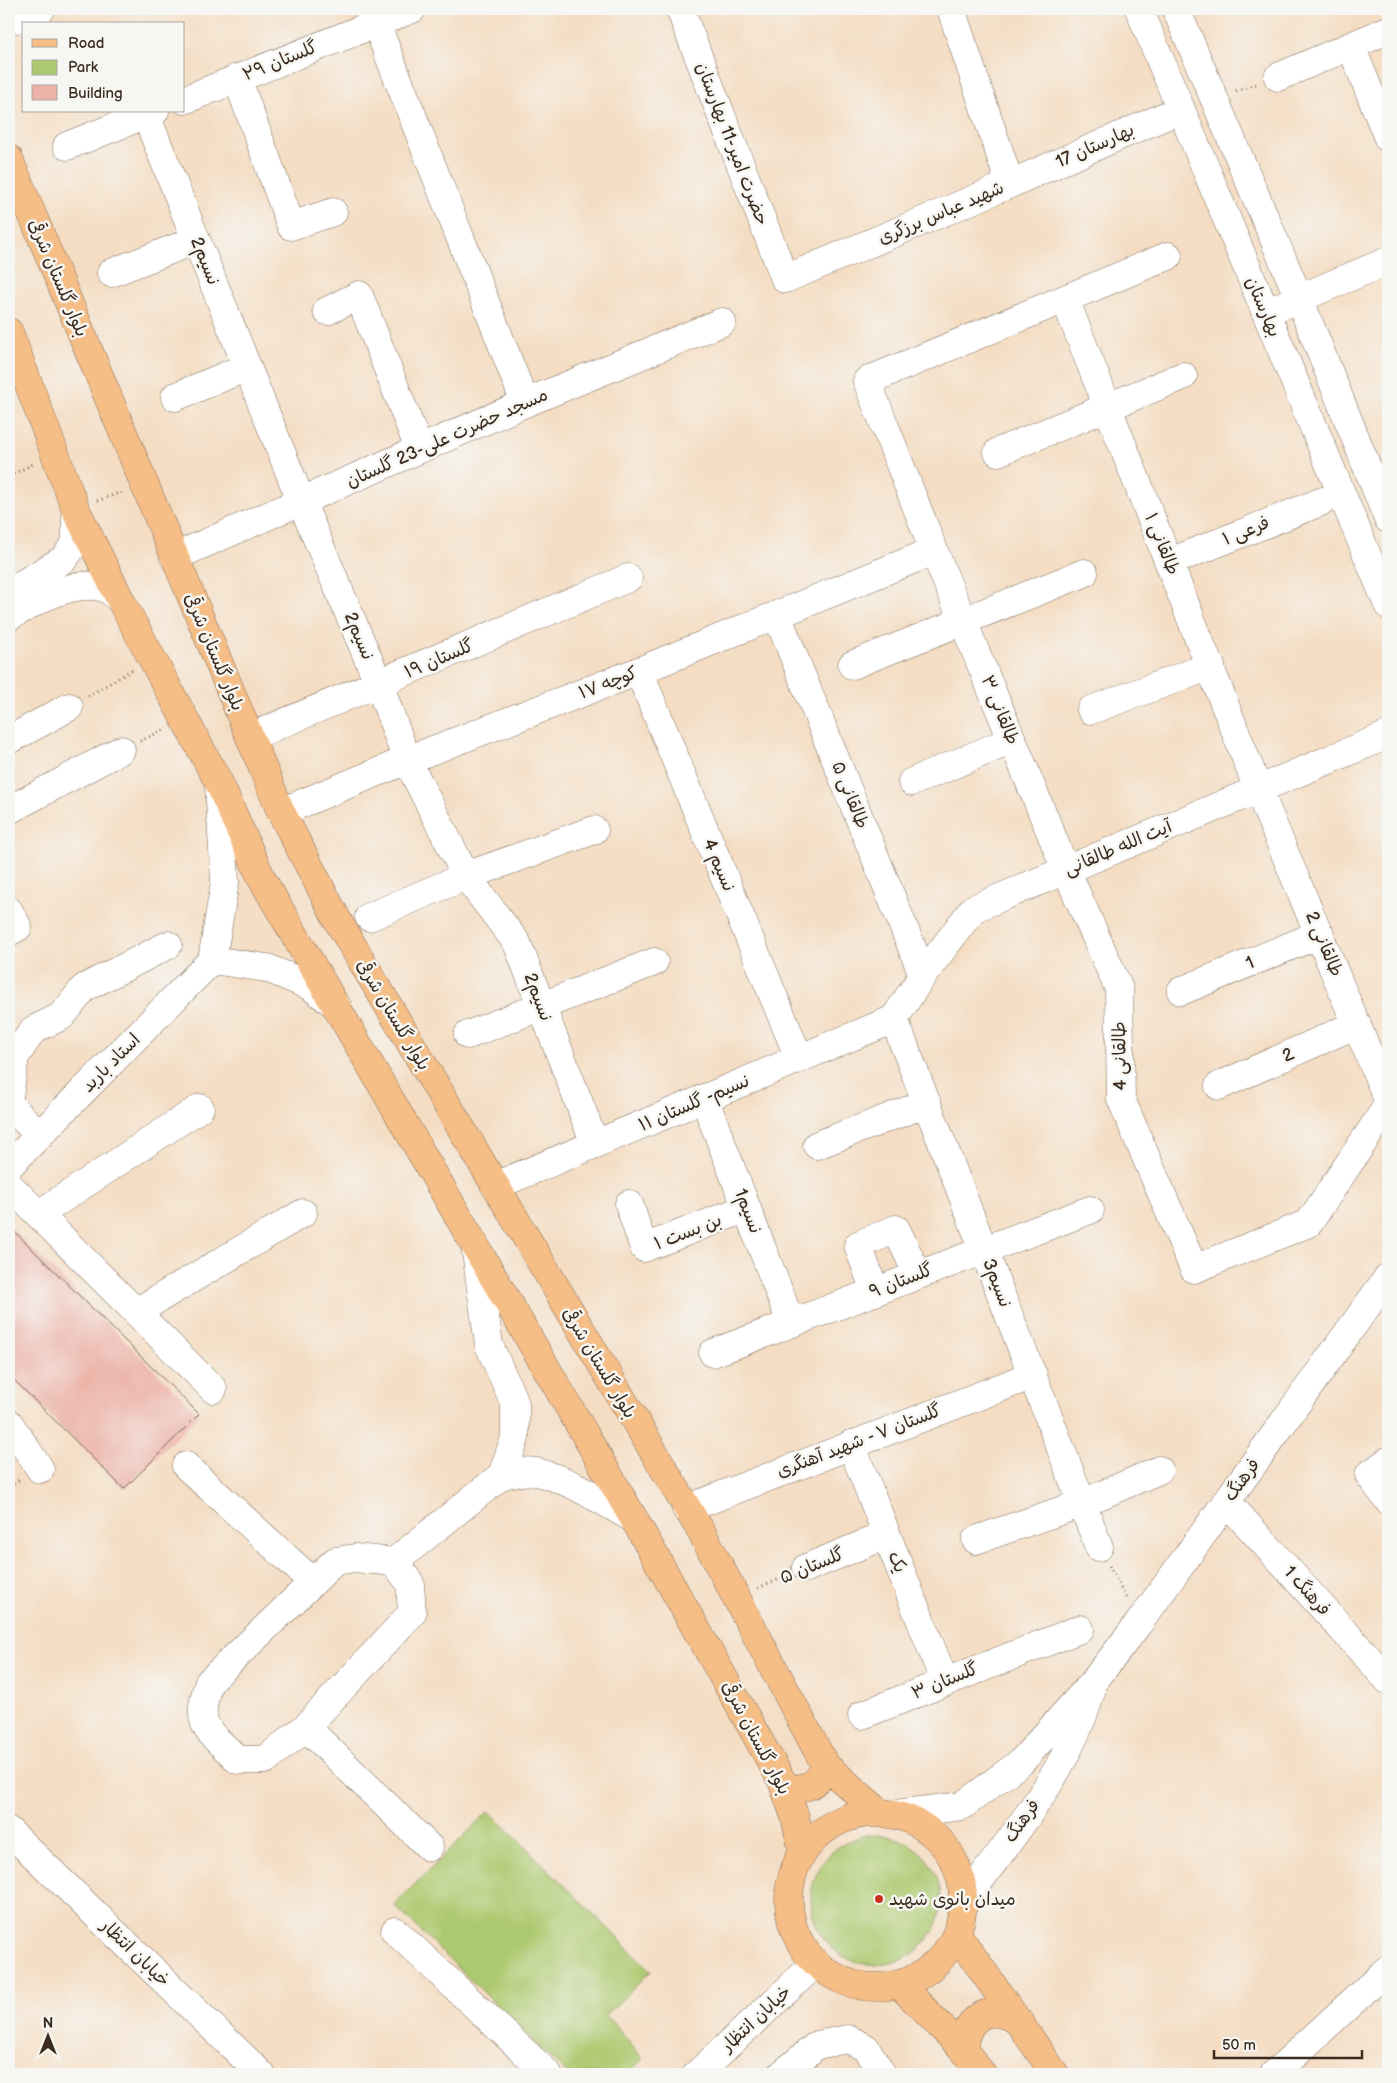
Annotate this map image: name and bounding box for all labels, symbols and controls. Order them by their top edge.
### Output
legend [22,22,185,112]
text: Road [68,34,104,53]
street label: گلستان ۲۹ [240,36,321,85]
text: Park [68,58,99,77]
street label: حضرت امیر-11 بهارستان [691,60,773,228]
text: Building [68,84,123,103]
street label: بهارستان 17 [1052,119,1138,173]
street label: شهید عباس برزگری [875,177,1007,249]
street label: بلوار گلستان شرقی [24,215,94,340]
street label: نسیم2 [183,234,224,289]
street label: بهارستان [1241,274,1285,340]
street label: مسجد حضرت علی-23 گلستان [343,384,551,492]
street label: طالقانی ۱ [1140,510,1184,578]
street label: فرعی ۱ [1220,512,1272,550]
street label: بلوار گلستان شرقی [180,589,250,714]
street label: نسیم2 [337,609,378,664]
street label: گلستان ۱۹ [401,635,477,683]
street label: کوچه ۱۷ [576,662,641,705]
street label: طالقانی ۳ [977,672,1023,748]
street label: طالقانی ۵ [827,758,873,832]
street label: آیت الله طالقانی [1061,815,1176,880]
street label: نسیم 4 [696,836,739,896]
street label: طالقانی 2 [1301,908,1347,980]
street label: 1 [1243,952,1257,974]
street label: بلوار گلستان شرقی [352,955,436,1074]
street label: نسیم2 [516,970,557,1025]
street label: طالقانی 4 [1109,1021,1131,1091]
street label: استاد باربد [77,1029,145,1097]
street label: 2 [1279,1043,1297,1067]
street label: نسیم- گلستان ۱۱ [635,1070,754,1139]
street label: نسیم1 [727,1186,766,1237]
street label: بن بست ۱ [651,1210,725,1254]
street label: نسیم3 [975,1256,1016,1311]
street label: گلستان ۹ [866,1259,936,1303]
street label: بلوار گلستان شرقی [558,1303,642,1422]
street label: گلستان ۷ - شهید آهنگری [774,1400,945,1482]
street label: فرهنگ [1219,1454,1265,1506]
street label: گلستان ۵ [777,1543,848,1588]
street label: یک [883,1548,911,1576]
street label: فرهنگ 1 [1279,1562,1335,1620]
street label: گلستان ۳ [909,1658,982,1704]
street label: بلوار گلستان شرقی [717,1677,797,1798]
street label: فرهنگ [1000,1795,1044,1847]
place label: میدان بانوی شهید [889,1889,1016,1910]
marker: میدان بانوی شهید [873,1893,885,1905]
street label: خیابان انتظار [95,1914,174,1991]
street label: خیابان انتظار [716,1981,795,2057]
north arrow [22,2010,72,2060]
text: N [43,2015,53,2032]
scale bar [1214,2028,1362,2060]
text: 50 m [1222,2036,1256,2055]

